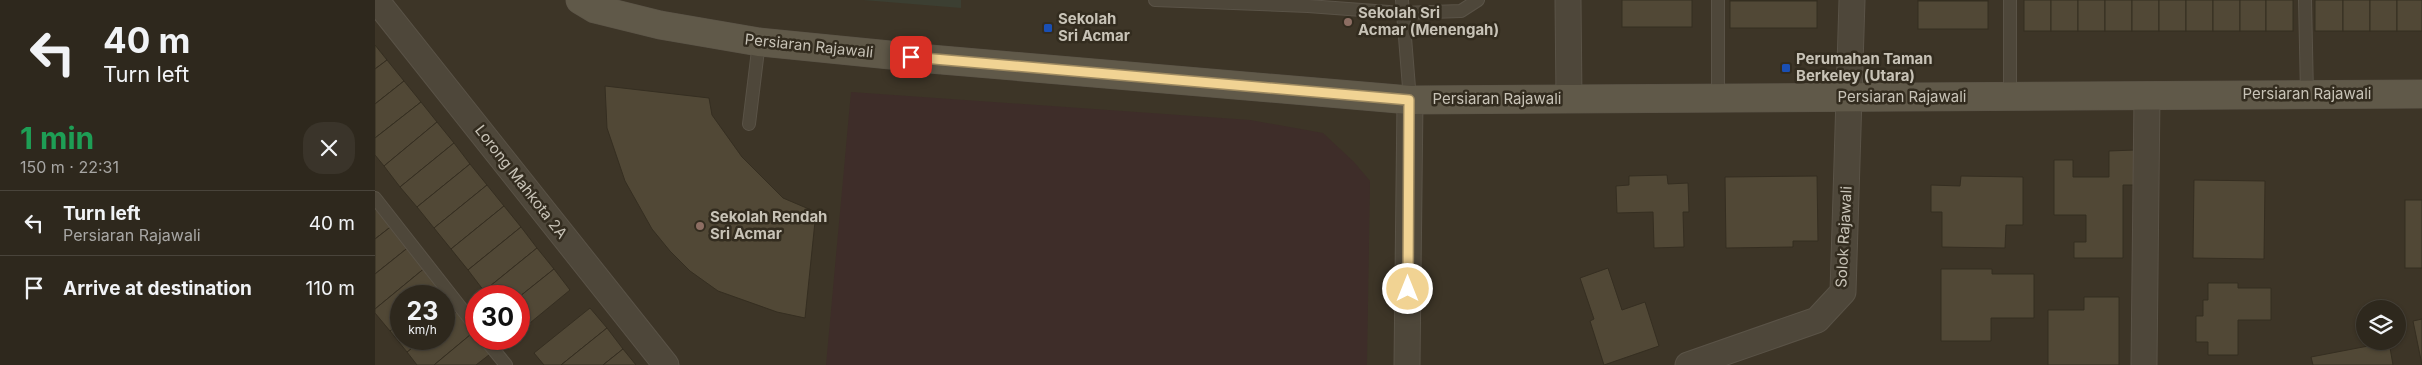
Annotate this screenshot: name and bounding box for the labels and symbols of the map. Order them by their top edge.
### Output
place label: Sekolah Sri Acmar (Menengah) [1358,3,1499,39]
place label: Sekolah Sri Acmar [1058,9,1130,45]
marker: Sekolah Sri Acmar (Menengah) [1342,16,1354,28]
marker: Sekolah Sri Acmar [1042,22,1054,34]
street label: Persiaran Rajawali [744,29,874,62]
pin [890,36,932,78]
place label: Perumahan Taman Berkeley (Utara) [1796,49,1933,85]
marker: Perumahan Taman Berkeley (Utara) [1780,62,1792,74]
street label: Persiaran Rajawali [2242,84,2372,103]
street label: Persiaran Rajawali [1837,87,1967,106]
street label: Persiaran Rajawali [1432,89,1562,108]
street label: Lorong Mahkota 2A [471,121,572,242]
street label: Solok Rajawali [1831,186,1856,288]
place label: Sekolah Rendah Sri Acmar [710,207,827,243]
marker: Sekolah Rendah Sri Acmar [694,220,706,232]
position arrow [1381,262,1433,314]
speed limit sign: 30 [465,285,530,350]

